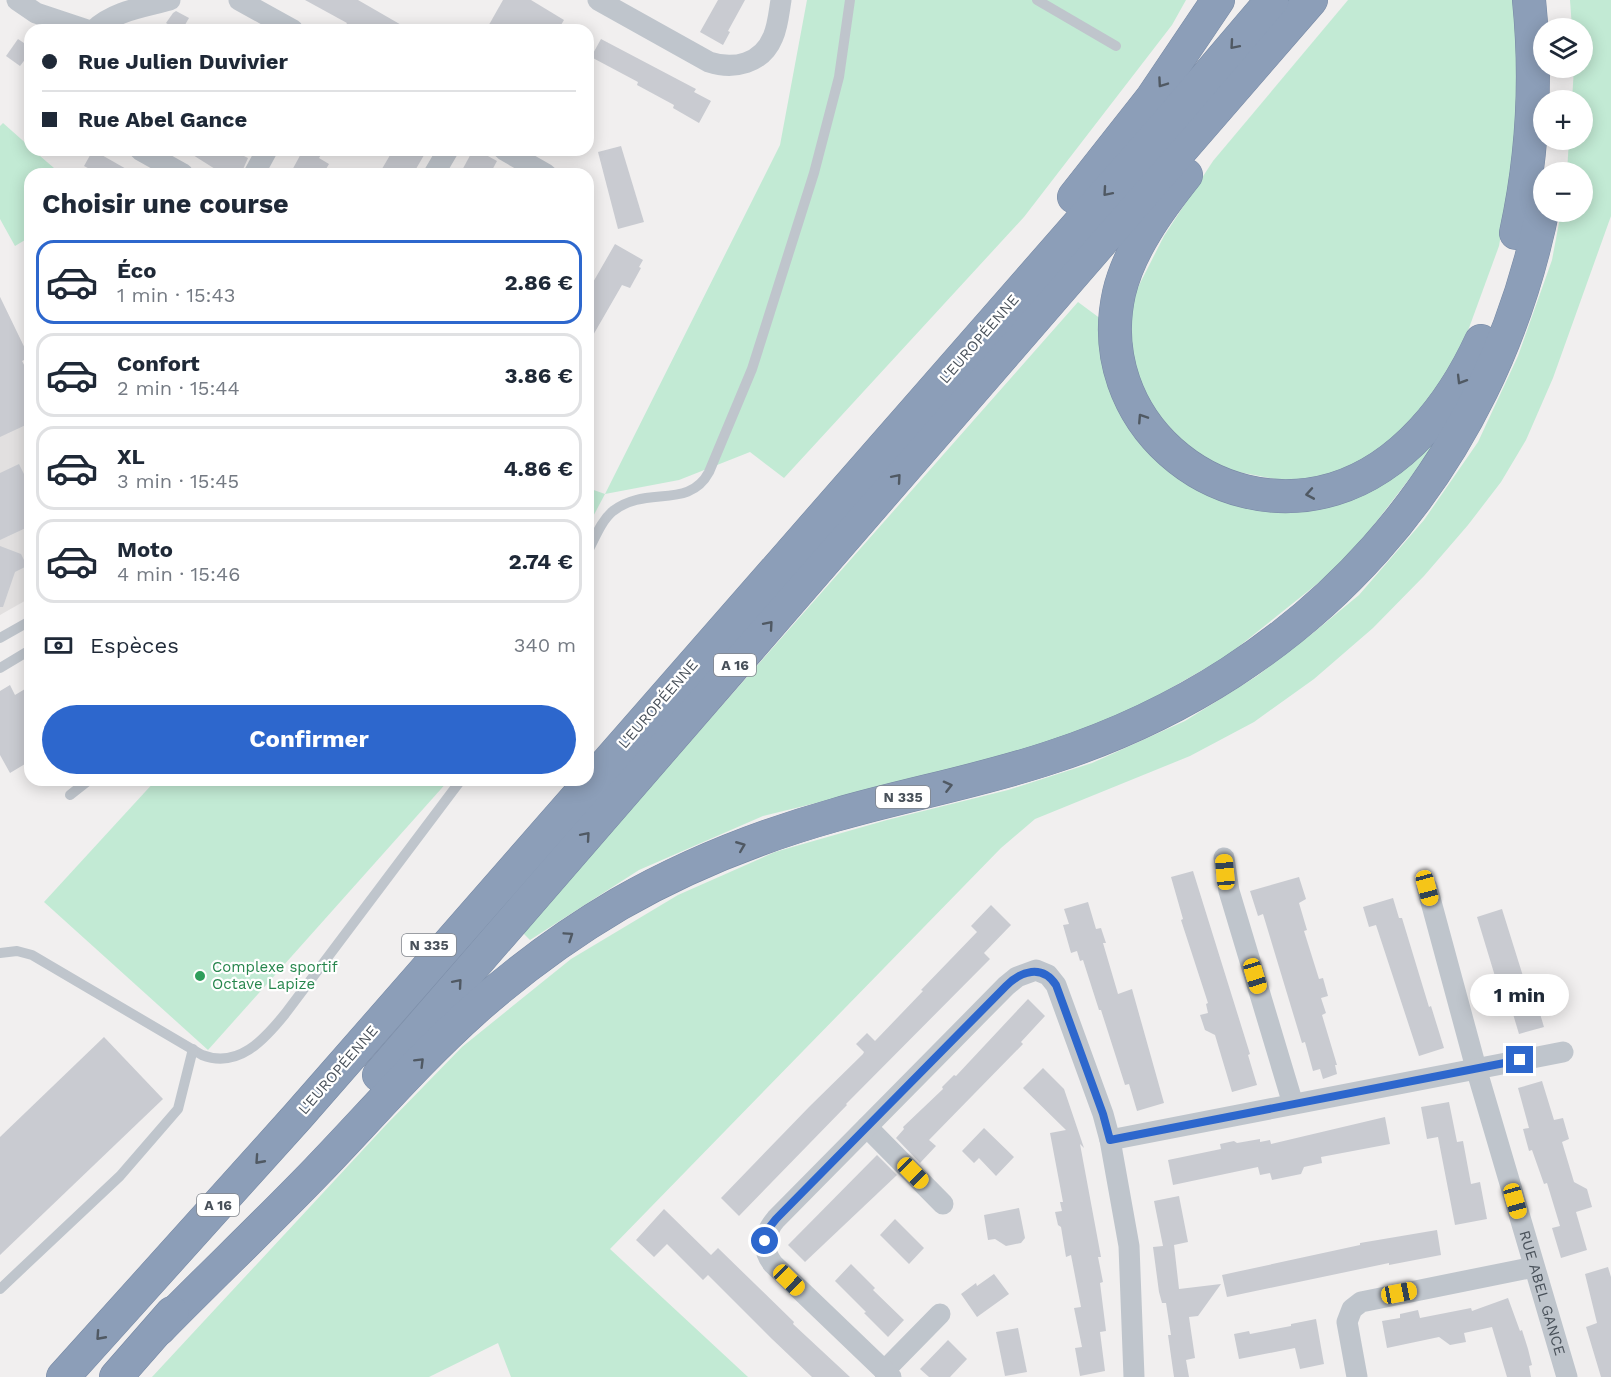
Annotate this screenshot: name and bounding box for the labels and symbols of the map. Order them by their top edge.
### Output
one-way arrow [1231,38,1242,49]
one-way arrow [1158,77,1169,88]
one-way arrow [1103,185,1114,196]
street label: L'EUROPÉENNE [936,291,1022,387]
one-way arrow [1457,374,1468,384]
one-way arrow [1139,414,1150,425]
one-way arrow [890,474,901,485]
one-way arrow [1305,487,1315,499]
one-way arrow [762,622,773,632]
road number: A 16 [714,654,756,676]
street label: L'EUROPÉENNE [615,656,701,752]
one-way arrow [943,780,953,793]
road number: N 335 [876,786,930,808]
one-way arrow [579,832,590,843]
one-way arrow [735,841,746,853]
car [1214,853,1236,891]
car [1414,868,1440,908]
one-way arrow [562,933,573,944]
road number: N 335 [402,934,456,956]
car [1241,956,1269,996]
place label: Complexe sportif Octave Lapize [212,958,338,993]
marker: Complexe sportif Octave Lapize [193,969,207,983]
callout: 1 min [1470,973,1570,1015]
one-way arrow [451,979,462,990]
street label: L'EUROPÉENNE [295,1022,381,1118]
route end [1506,1046,1533,1073]
one-way arrow [413,1059,424,1069]
one-way arrow [255,1153,266,1163]
car [894,1154,932,1192]
car [1501,1181,1529,1221]
road number: A 16 [197,1194,239,1216]
route start [751,1227,778,1254]
street label: RUE ABEL GANCE [1515,1228,1569,1358]
car [770,1261,808,1299]
car [1380,1281,1418,1305]
one-way arrow [96,1329,107,1339]

